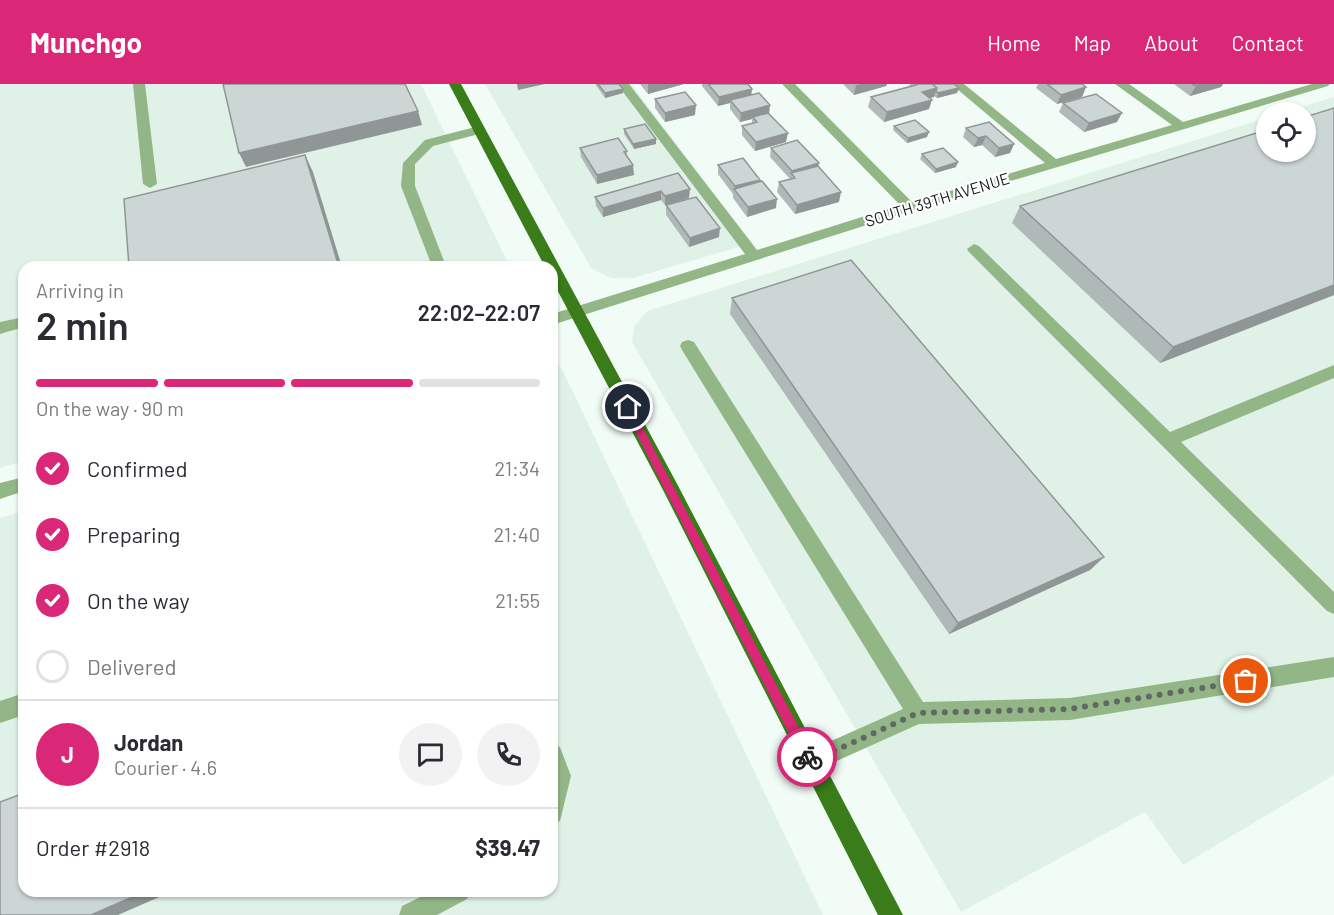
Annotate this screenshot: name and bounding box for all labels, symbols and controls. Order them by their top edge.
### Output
text: Munchgo [30,25,142,59]
text: Home [987,30,1041,55]
text: Map [1074,30,1111,55]
text: About [1144,30,1199,55]
text: Contact [1232,30,1304,55]
map controls [1256,102,1316,162]
button: locate [1256,102,1316,162]
street label: SOUTH 39TH AVENUE [862,168,1012,230]
text: Arriving in [36,278,124,302]
text: 22:02–22:07 [418,299,540,325]
text: 2 min [36,301,129,348]
pin [602,381,653,432]
icon: home [611,390,644,423]
text: On the way · 90 m [36,396,184,420]
icon: check [36,452,69,485]
text: Confirmed [87,455,187,481]
text: 21:34 [494,456,540,480]
icon: check [36,518,69,551]
text: Preparing [87,521,180,547]
text: 21:40 [493,522,540,546]
icon: check [36,584,69,617]
text: On the way [87,587,190,613]
text: 21:55 [495,588,540,612]
text: Delivered [87,653,176,679]
pin [1220,655,1271,706]
icon: bag [1229,664,1262,697]
button: chat [399,723,462,786]
button: phone [477,723,540,786]
courier [777,727,837,787]
text: Jordan [114,729,183,755]
text: J [61,741,74,767]
icon: bike [791,741,824,774]
text: Courier · 4.6 [114,755,217,779]
text: Order #2918 [36,834,150,860]
text: $39.47 [475,834,540,860]

